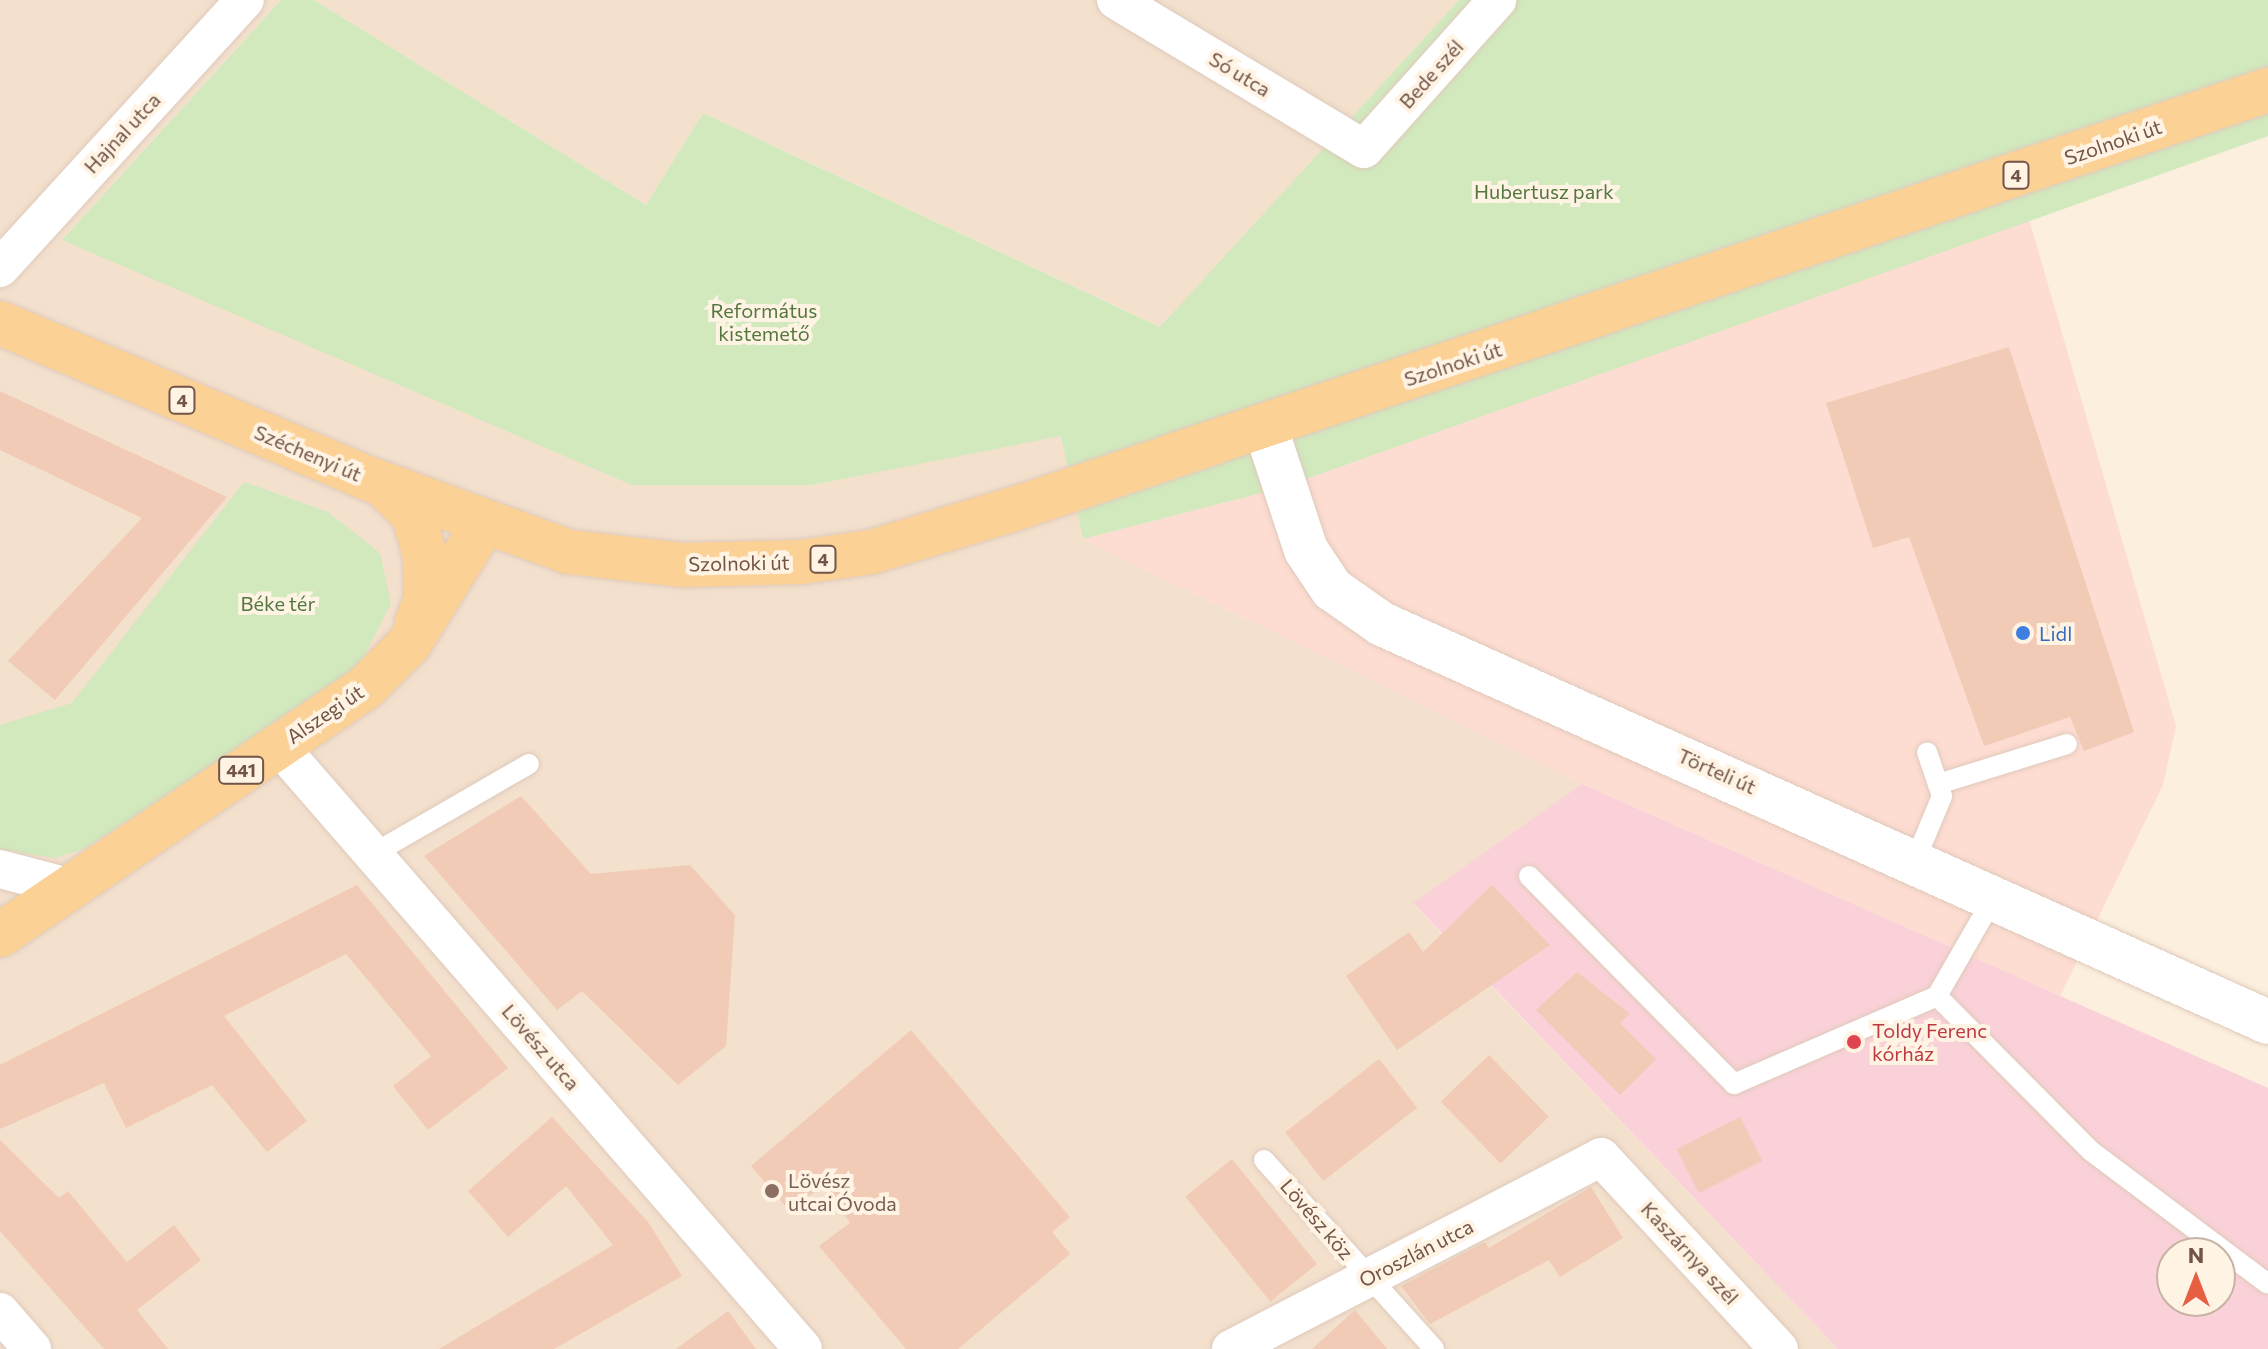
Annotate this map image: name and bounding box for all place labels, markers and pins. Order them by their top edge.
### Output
place label: Lidl [2039,621,2072,645]
marker: Lidl [2014,624,2032,642]
place label: Toldy Ferenc kórház [1872,1018,1987,1065]
marker: Toldy Ferenc kórház [1843,1031,1865,1053]
place label: Lövész utcai Óvoda [788,1168,897,1215]
marker: Lövész utcai Óvoda [763,1182,781,1200]

